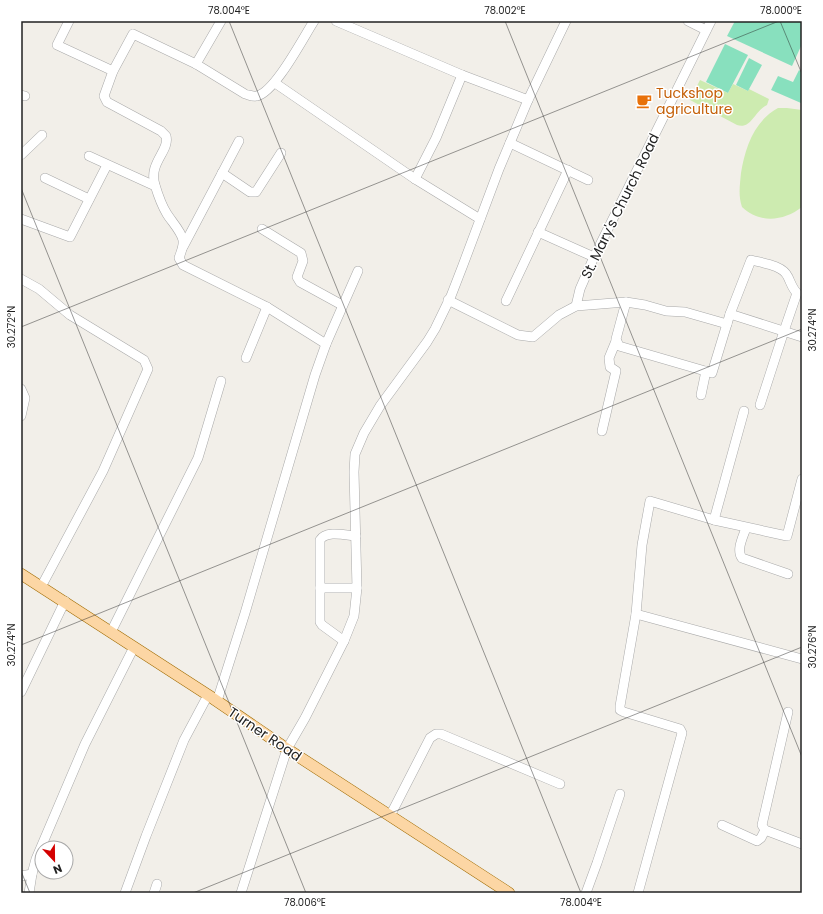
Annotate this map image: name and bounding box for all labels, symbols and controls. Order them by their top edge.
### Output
text: 78.004°E [208,3,250,18]
text: 78.002°E [484,3,526,18]
text: 78.000°E [760,3,802,18]
place label: Tuckshop agriculture [656,83,733,119]
cafe icon: Tuckshop agriculture [635,92,653,110]
street label: St. Mary's Church Road [576,130,664,282]
text: 30.272°N [4,306,19,348]
text: 30.274°N [805,309,820,351]
text: 30.274°N [4,624,19,666]
text: 30.276°N [805,626,820,668]
street label: Turner Road [224,702,306,766]
north arrow [34,840,74,880]
text: N [51,860,65,878]
text: 78.006°E [284,895,326,910]
text: 78.004°E [560,895,602,910]

